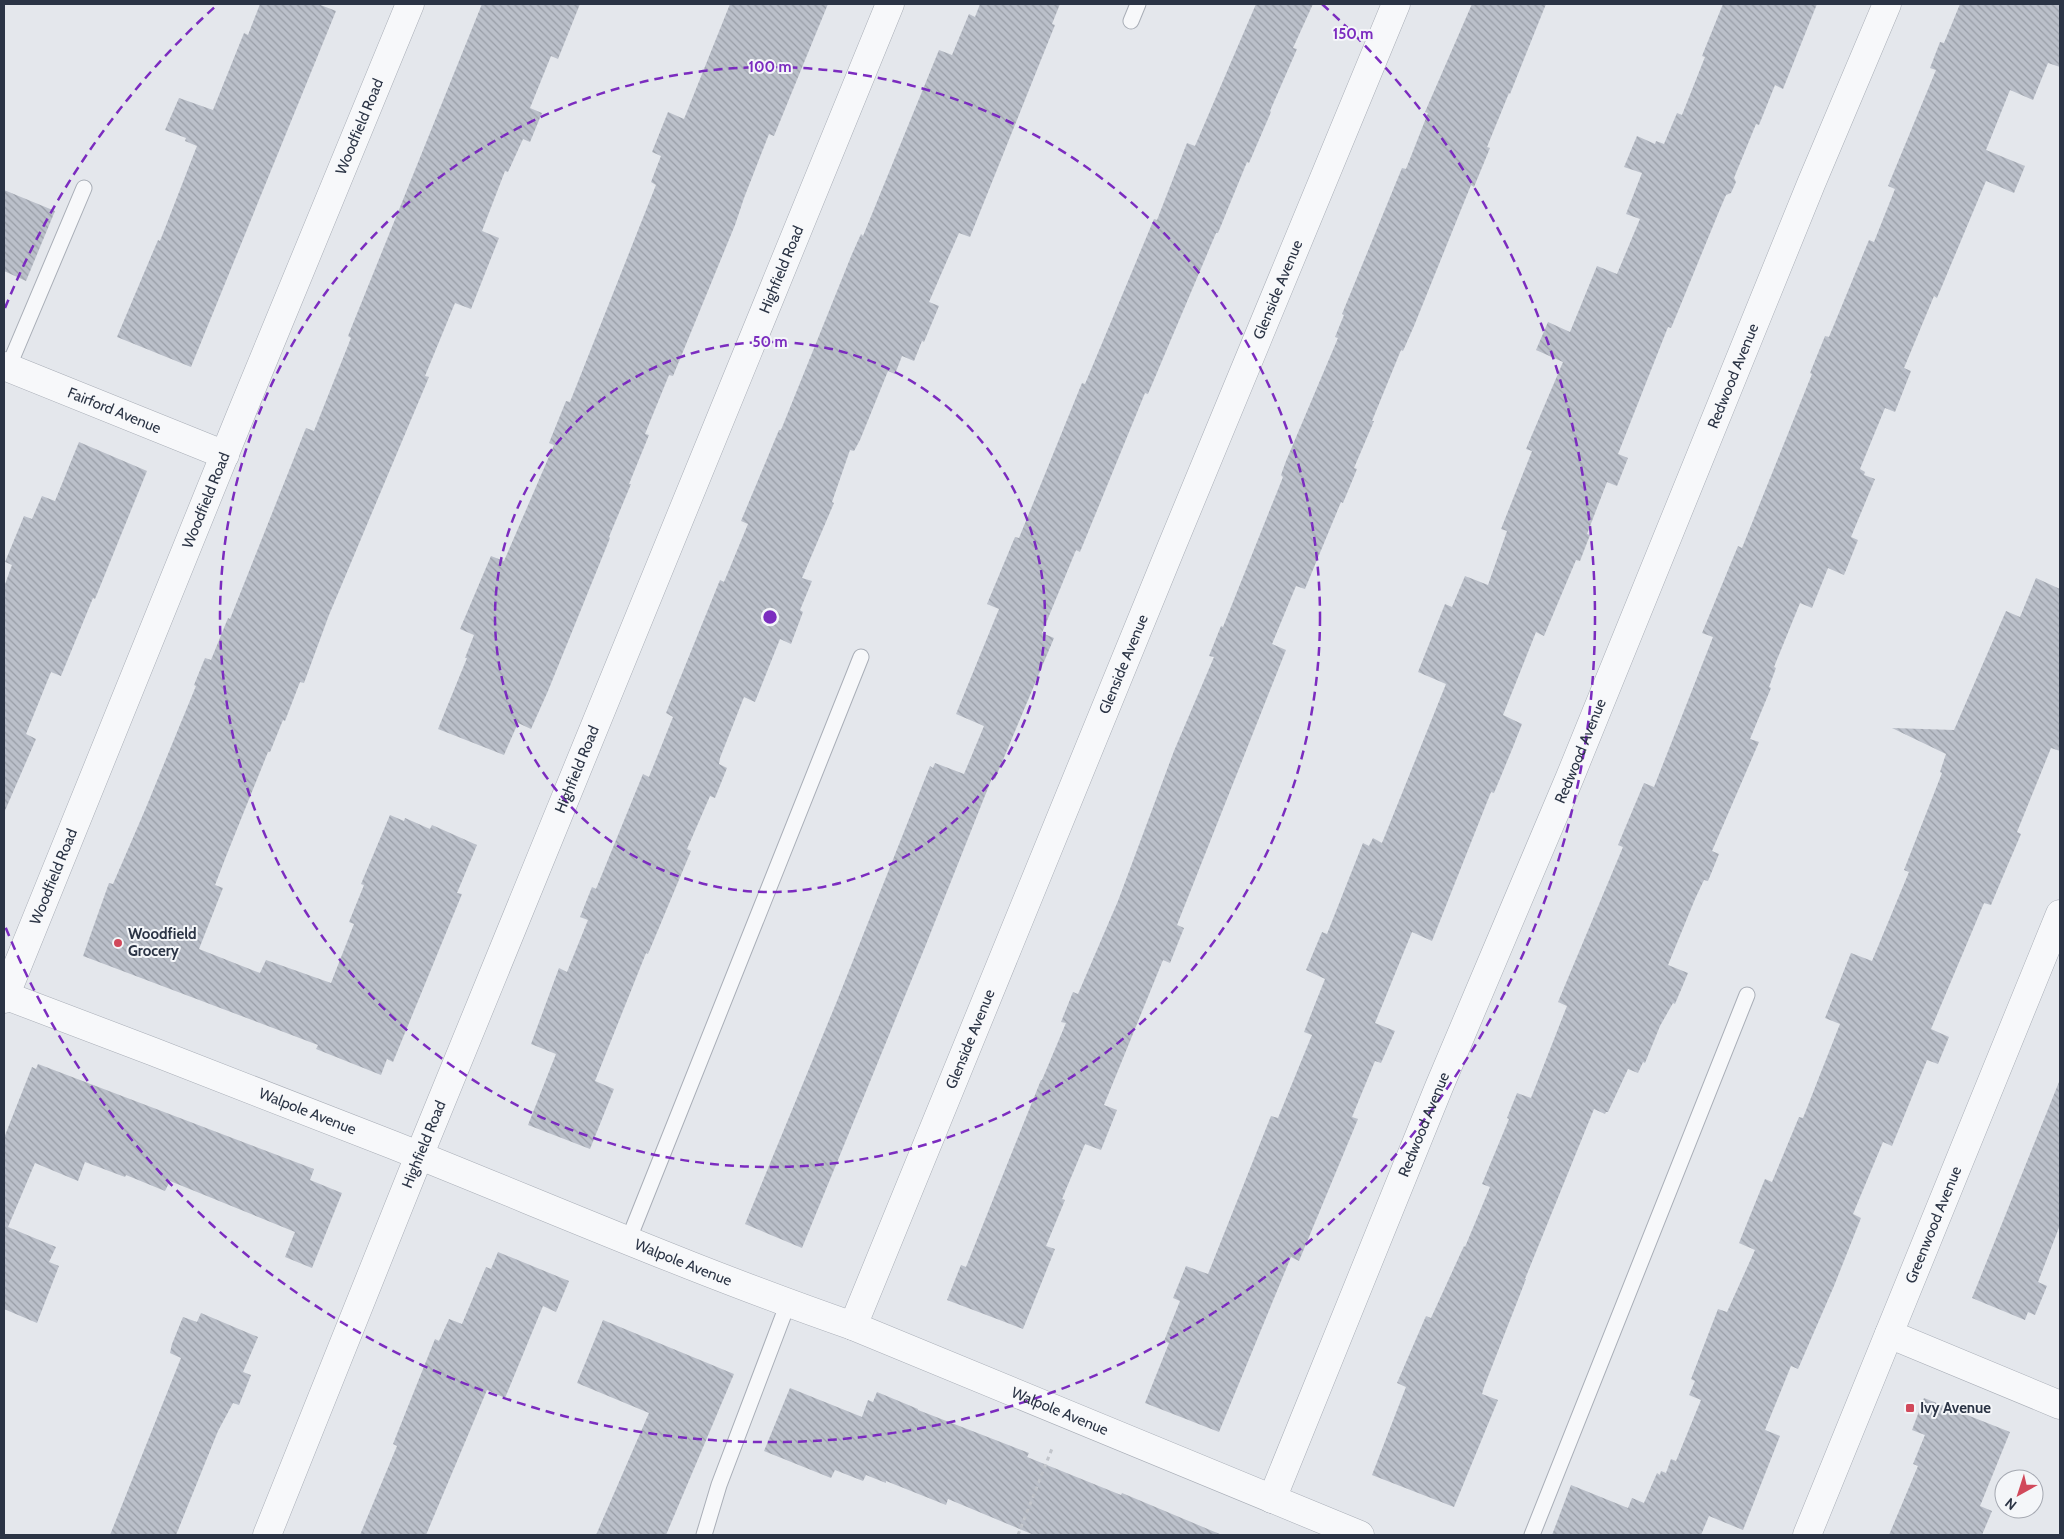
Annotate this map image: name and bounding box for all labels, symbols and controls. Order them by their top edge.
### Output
text: 150 m [1333,25,1373,43]
text: 100 m [748,58,792,76]
street label: Woodfield Road [332,76,387,177]
street label: Highfield Road [756,223,807,316]
street label: Glenside Avenue [1249,237,1307,342]
street label: Redwood Avenue [1704,321,1762,431]
text: 50 m [752,333,788,351]
street label: Fairford Avenue [65,384,164,437]
street label: Woodfield Road [179,450,234,551]
centre of rings [761,608,779,626]
street label: Glenside Avenue [1095,611,1152,717]
street label: Redwood Avenue [1551,696,1610,806]
street label: Highfield Road [551,723,603,816]
street label: Woodfield Road [26,826,81,927]
place label: Woodfield Grocery [128,925,197,960]
marker: Woodfield Grocery [112,937,124,949]
street label: Glenside Avenue [942,986,999,1091]
street label: Redwood Avenue [1394,1069,1453,1180]
street label: Walpole Avenue [256,1084,359,1139]
street label: Highfield Road [398,1098,450,1191]
street label: Greenwood Avenue [1902,1163,1965,1286]
street label: Walpole Avenue [632,1235,735,1290]
street label: Walpole Avenue [1009,1383,1111,1439]
place label: Ivy Avenue [1920,1399,1991,1417]
marker: Ivy Avenue [1904,1402,1916,1414]
north arrow [1994,1469,2044,1519]
text: N [2001,1494,2020,1514]

